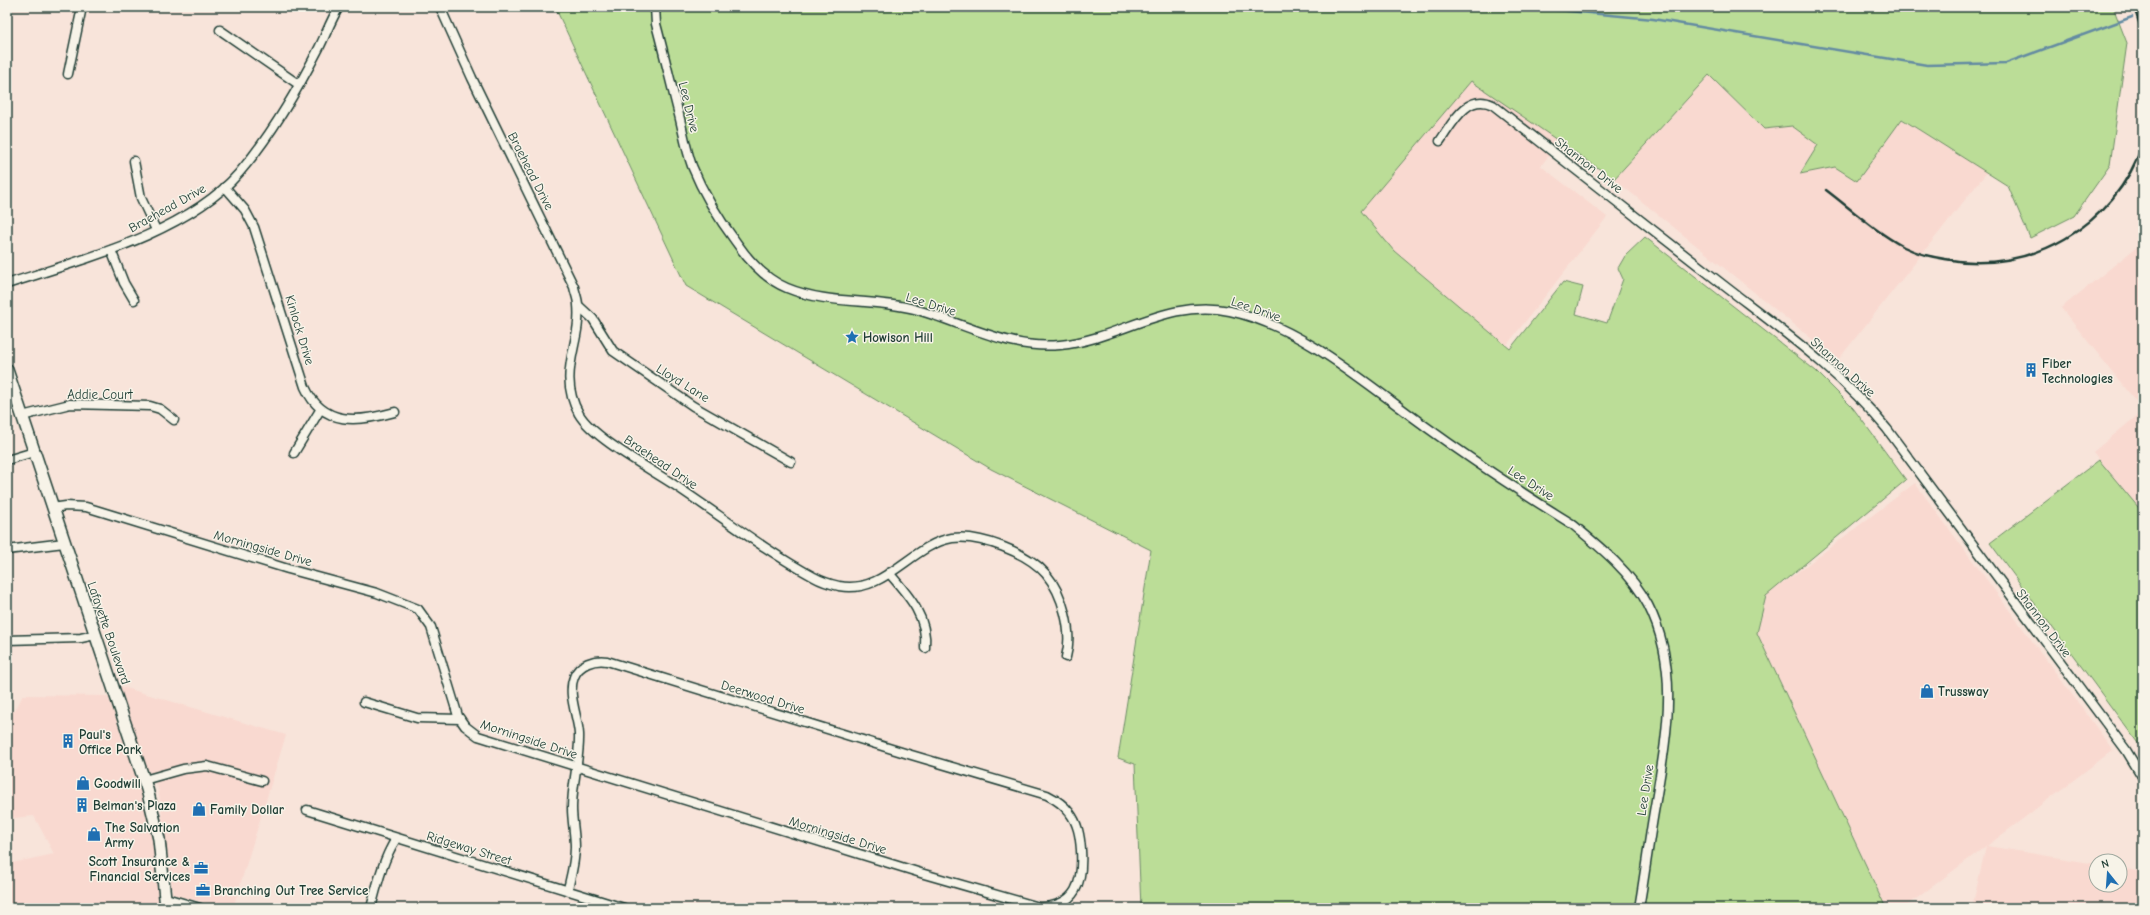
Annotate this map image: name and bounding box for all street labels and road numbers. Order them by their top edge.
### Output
street label: Lee Drive [675,80,703,134]
street label: Braehead Drive [505,129,557,213]
street label: Shannon Drive [1552,134,1626,196]
street label: Braehead Drive [126,180,208,235]
street label: Lee Drive [904,289,958,319]
street label: Kinlock Drive [282,293,318,367]
street label: Lee Drive [1229,294,1283,325]
street label: Shannon Drive [1808,334,1879,400]
street label: Lloyd Lane [654,361,713,405]
street label: Addie Court [67,387,134,402]
street label: Braehead Drive [621,432,701,492]
street label: Lee Drive [1505,463,1557,504]
street label: Morningside Drive [212,527,314,569]
street label: Lafayette Boulevard [84,580,134,686]
street label: Shannon Drive [2013,586,2075,660]
street label: Deerwood Drive [719,677,807,717]
street label: Morningside Drive [479,716,580,762]
street label: Lee Drive [1634,763,1657,817]
street label: Morningside Drive [787,813,889,857]
street label: Ridgeway Street [425,828,514,868]

